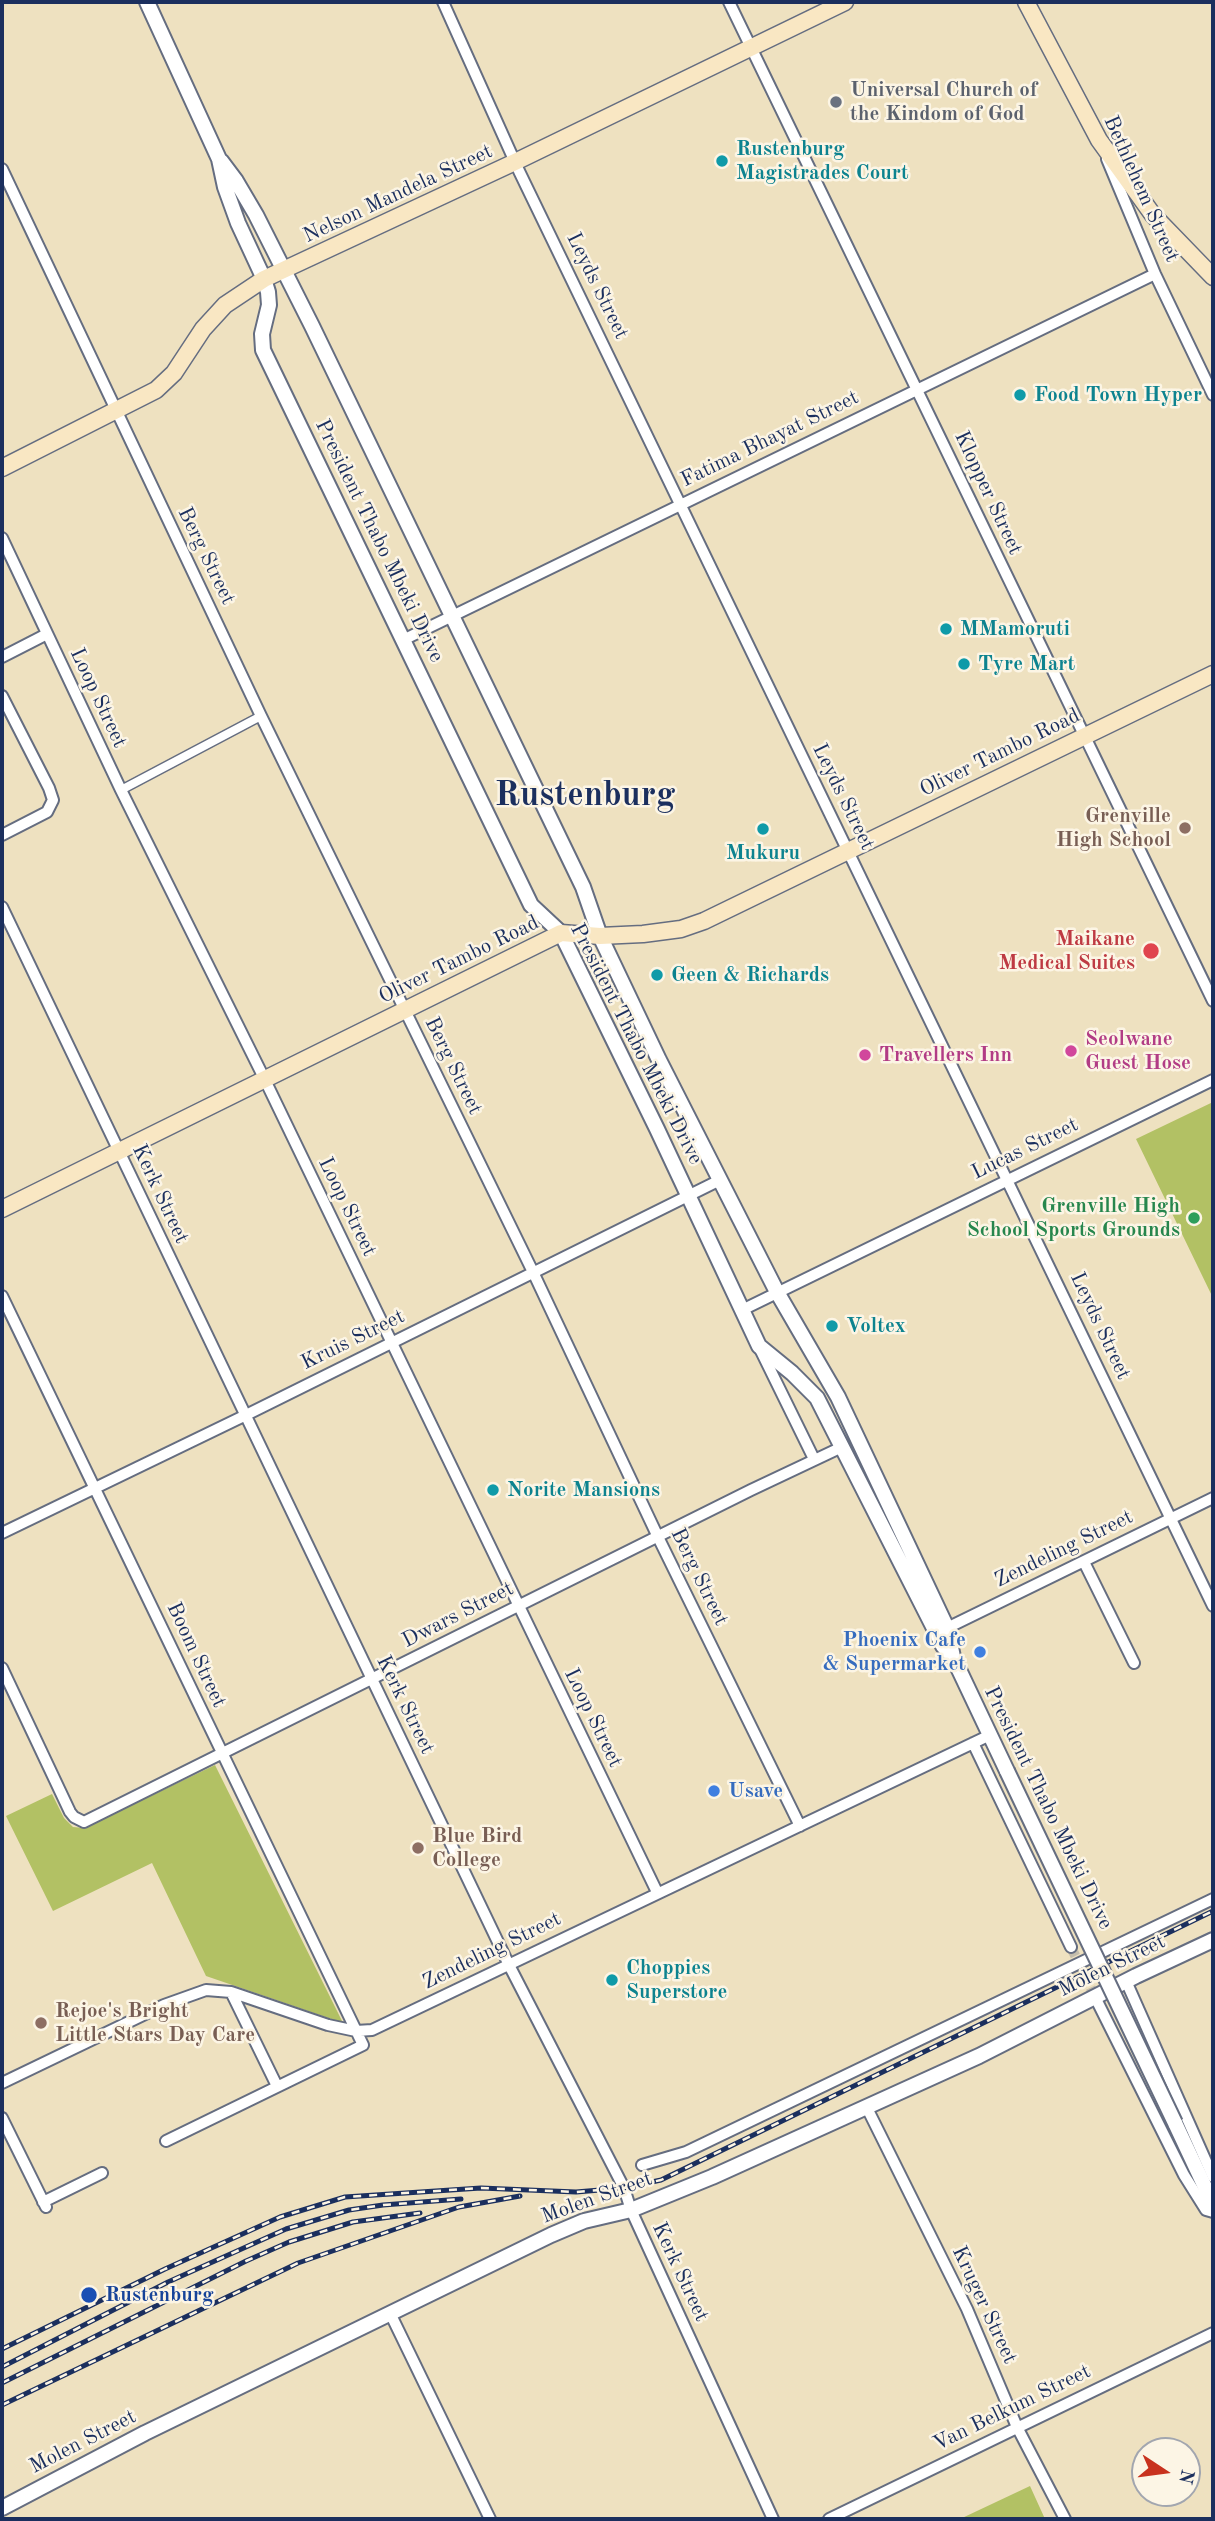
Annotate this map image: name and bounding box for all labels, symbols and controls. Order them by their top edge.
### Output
place label: Universal Church of the Kindom of God [850,77,1037,127]
marker: Universal Church of the Kindom of God [828,94,844,110]
street label: Bethlehem Street [1097,112,1185,266]
place label: Rustenburg Magistrades Court [736,136,909,186]
street label: Nelson Mandela Street [299,139,497,249]
marker: Rustenburg Magistrades Court [714,153,730,169]
street label: Leyds Street [560,229,634,343]
place label: Food Town Hyper [1034,382,1202,408]
street label: Fatima Bhayat Street [677,385,863,493]
marker: Food Town Hyper [1012,387,1028,403]
street label: President Thabo Mbeki Drive [309,415,449,667]
street label: Klopper Street [948,427,1028,559]
street label: Berg Street [172,503,240,609]
place label: MMamoruti [960,616,1070,642]
marker: MMamoruti [938,621,954,637]
street label: Loop Street [64,644,132,752]
place label: Tyre Mart [978,651,1075,677]
marker: Tyre Mart [956,656,972,672]
street label: Oliver Tambo Road [916,703,1084,803]
street label: Leyds Street [806,740,880,854]
district label: Rustenburg [495,775,675,817]
place label: Grenville High School [1056,803,1171,853]
marker: Grenville High School [1177,820,1193,836]
marker: Mukuru [755,821,771,837]
place label: Mukuru [726,840,800,866]
street label: Oliver Tambo Road [375,910,543,1010]
street label: President Thabo Mbeki Drive [564,919,708,1169]
place label: Maikane Medical Suites [999,926,1135,976]
marker: Maikane Medical Suites [1141,941,1161,961]
place label: Geen & Richards [671,962,829,988]
marker: Geen & Richards [649,967,665,983]
street label: Berg Street [419,1013,487,1119]
place label: Seolwane Guest Hose [1085,1026,1191,1076]
place label: Travellers Inn [879,1042,1012,1068]
marker: Seolwane Guest Hose [1063,1043,1079,1059]
marker: Travellers Inn [857,1047,873,1063]
street label: Lucas Street [968,1112,1082,1186]
street label: Kerk Street [126,1140,194,1248]
street label: Loop Street [312,1153,382,1261]
place label: Grenville High School Sports Grounds [967,1193,1180,1243]
marker: Grenville High School Sports Grounds [1186,1210,1202,1226]
street label: Leyds Street [1064,1268,1136,1384]
street label: Kruis Street [297,1304,409,1376]
place label: Voltex [846,1313,906,1339]
marker: Voltex [824,1318,840,1334]
place label: Norite Mansions [507,1477,660,1503]
marker: Norite Mansions [485,1482,501,1498]
street label: Zendeling Street [991,1505,1137,1593]
street label: Berg Street [665,1524,733,1630]
street label: Dwars Street [398,1576,518,1654]
street label: Boom Street [161,1598,231,1712]
place label: Phoenix Cafe & Supermarket [823,1627,966,1677]
marker: Phoenix Cafe & Supermarket [972,1644,988,1660]
street label: Kerk Street [370,1652,440,1758]
street label: Loop Street [558,1664,628,1772]
street label: President Thabo Mbeki Drive [978,1682,1118,1934]
place label: Usave [728,1778,783,1804]
marker: Usave [706,1783,722,1799]
place label: Blue Bird College [432,1823,522,1873]
marker: Blue Bird College [410,1840,426,1856]
street label: Zendeling Street [419,1907,565,1995]
street label: Molen Street [1054,1929,1170,2003]
place label: Choppies Superstore [626,1955,727,2005]
marker: Choppies Superstore [604,1972,620,1988]
place label: Rejoe's Bright Little Stars Day Care [55,1998,255,2048]
marker: Rejoe's Bright Little Stars Day Care [33,2015,49,2031]
street label: Molen Street [538,2166,656,2230]
street label: Kerk Street [646,2218,714,2326]
street label: Kruger Street [946,2242,1022,2368]
place label: Rustenburg [105,2282,214,2308]
marker: Rustenburg [79,2285,99,2305]
street label: Van Belkum Street [929,2359,1095,2457]
street label: Molen Street [26,2404,140,2480]
north arrow [1131,2437,1201,2507]
text: N [1174,2467,1196,2486]

